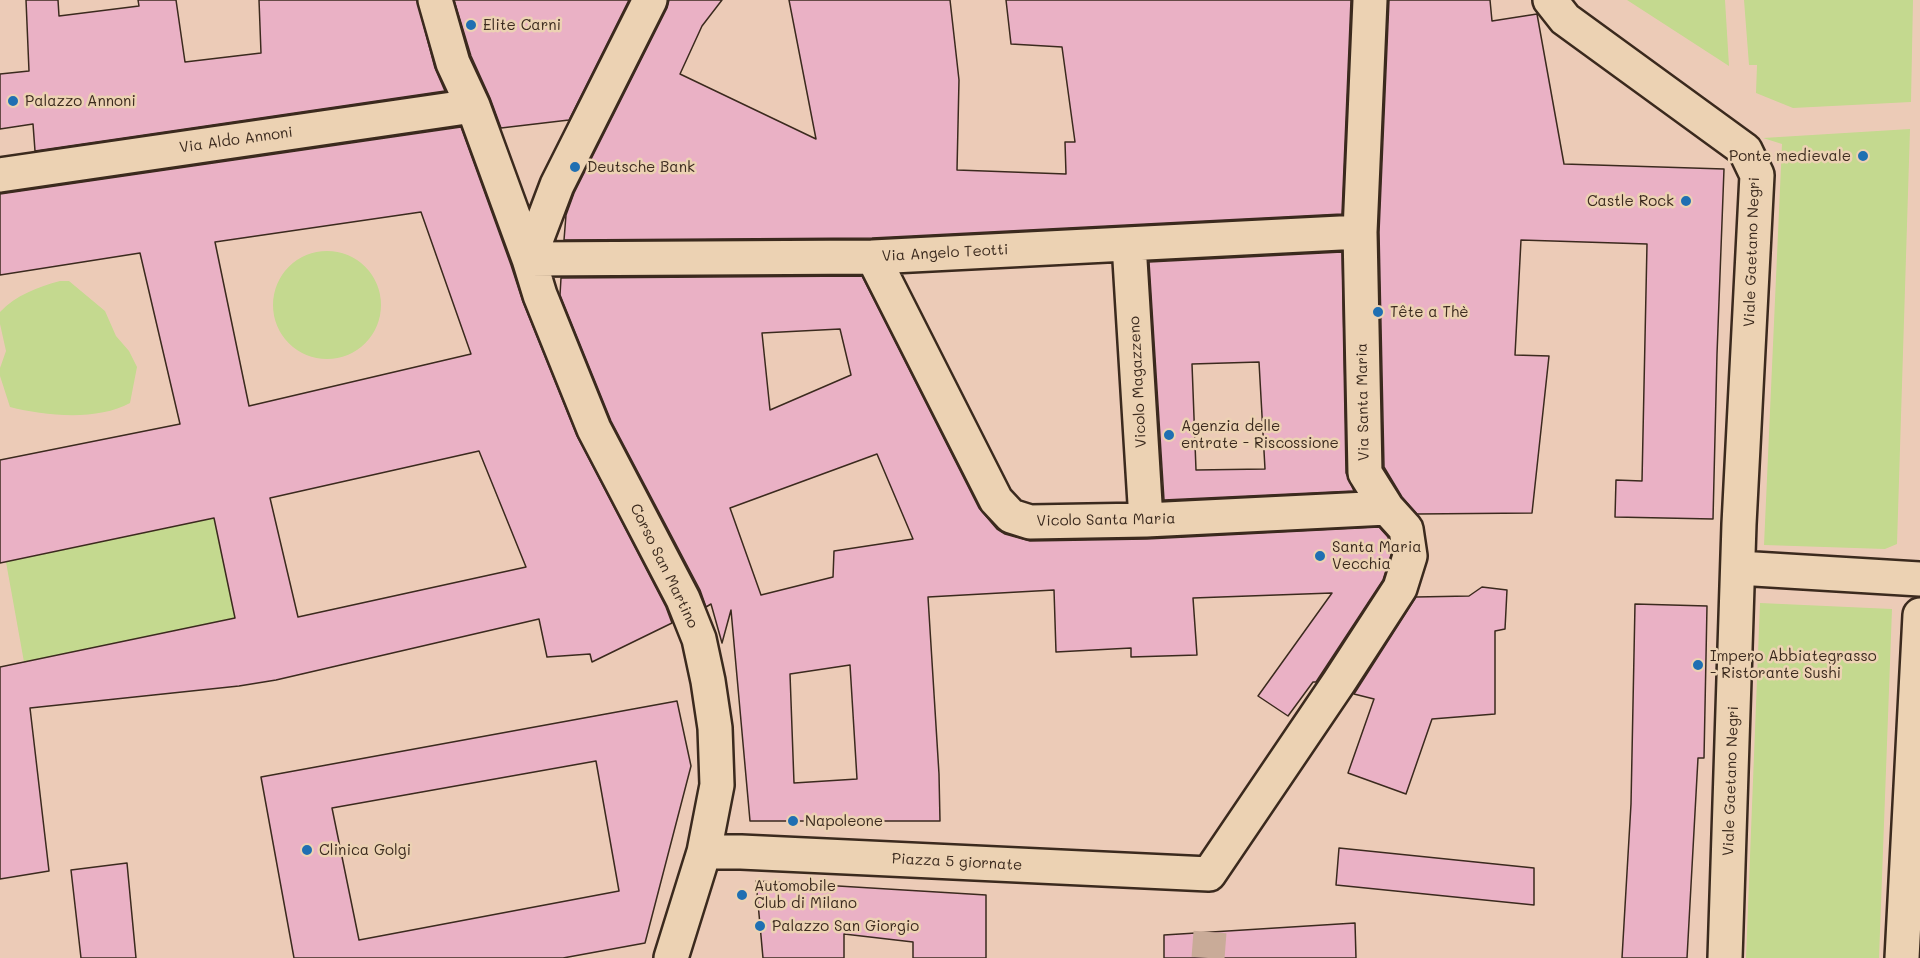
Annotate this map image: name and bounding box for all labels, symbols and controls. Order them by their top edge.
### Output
place label: Elite Carni [483,16,561,34]
marker: Elite Carni [464,18,478,32]
place label: Palazzo Annoni [25,92,136,110]
marker: Palazzo Annoni [6,94,20,108]
street label: Via Aldo Annoni [178,123,294,157]
place label: Ponte medievale [1729,147,1851,165]
marker: Ponte medievale [1856,149,1870,163]
place label: Deutsche Bank [587,158,695,176]
marker: Deutsche Bank [568,160,582,174]
street label: Viale Gaetano Negri [1740,177,1764,327]
place label: Castle Rock [1587,192,1674,210]
marker: Castle Rock [1679,194,1693,208]
street label: Via Angelo Teotti [881,241,1009,265]
place label: Tête a Thè [1390,303,1469,321]
marker: Tête a Thè [1371,305,1385,319]
street label: Vicolo Magazzeno [1126,316,1150,448]
street label: Via Santa Maria [1353,343,1373,461]
place label: Agenzia delle entrate - Riscossione [1181,417,1339,452]
marker: Agenzia delle entrate - Riscossione [1162,428,1176,442]
street label: Corso San Martino [626,501,702,631]
street label: Vicolo Santa Maria [1036,510,1176,530]
place label: Santa Maria Vecchia [1332,538,1422,573]
marker: Santa Maria Vecchia [1313,549,1327,563]
place label: Impero Abbiategrasso - Ristorante Sushi [1710,647,1877,682]
marker: Impero Abbiategrasso - Ristorante Sushi [1691,658,1705,672]
street label: Viale Gaetano Negri [1719,706,1743,856]
place label: Napoleone [805,812,883,830]
marker: Napoleone [786,814,800,828]
place label: Clinica Golgi [319,841,411,859]
marker: Clinica Golgi [300,843,314,857]
street label: Piazza 5 giornate [891,850,1023,874]
place label: Automobile Club di Milano [754,877,857,912]
marker: Automobile Club di Milano [735,888,749,902]
place label: Palazzo San Giorgio [772,917,919,935]
marker: Palazzo San Giorgio [753,919,767,933]

